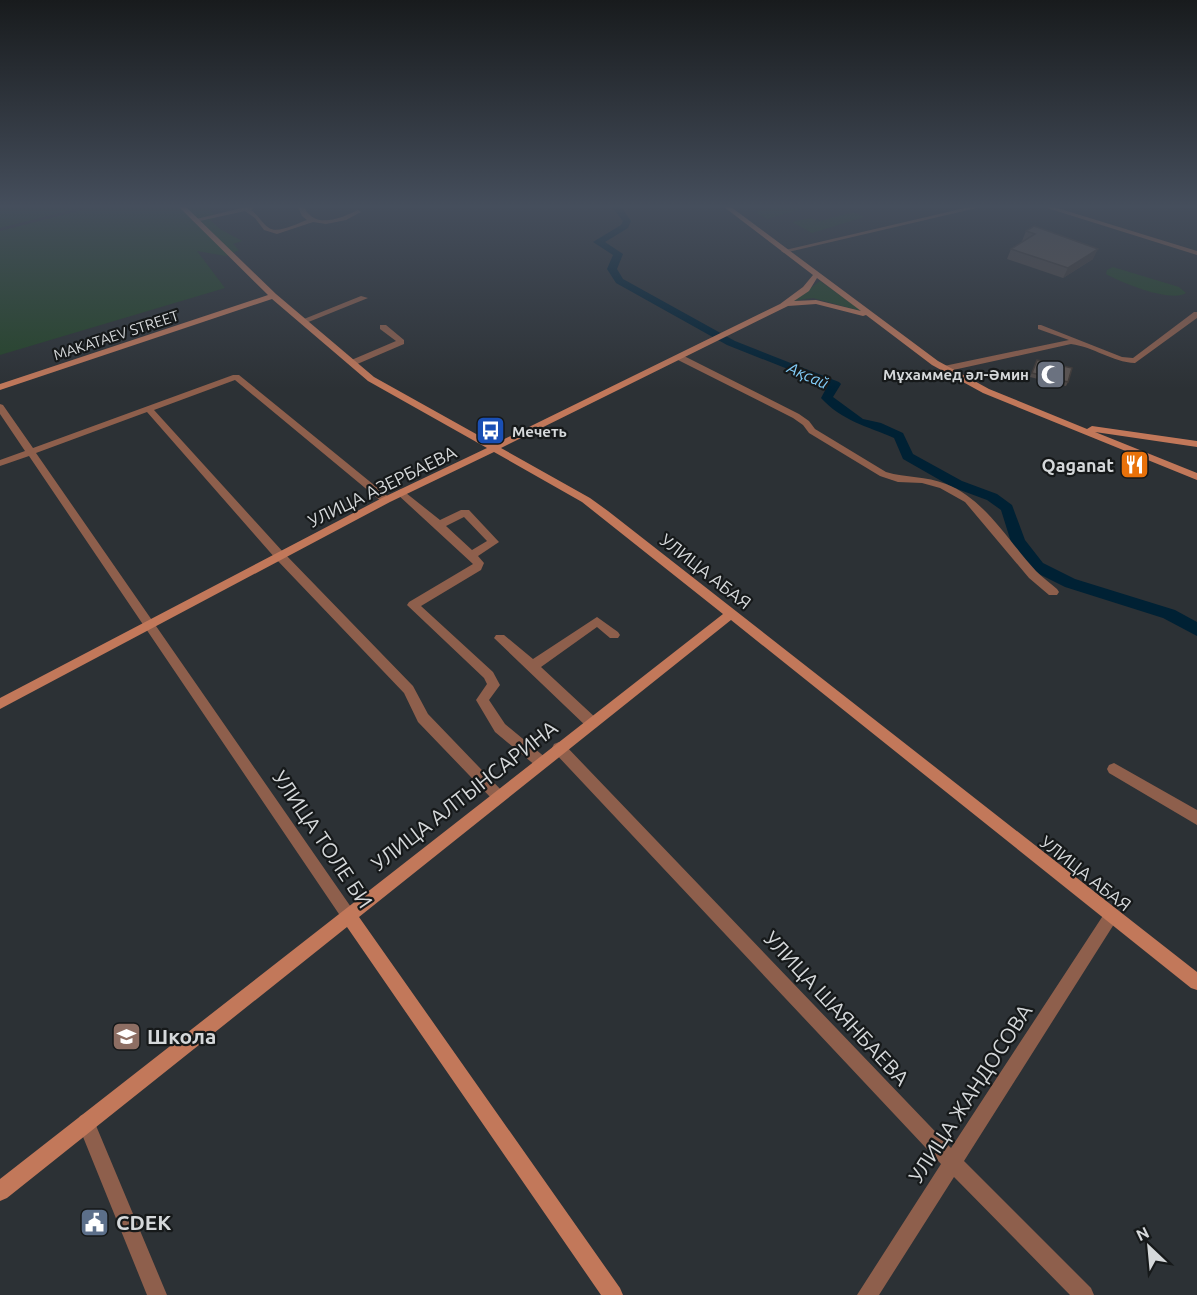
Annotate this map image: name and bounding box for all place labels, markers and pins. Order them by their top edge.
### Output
mosque icon: Мұхаммед әл-Әмин [1034,358,1066,390]
place label: Мұхаммед әл-Әмин [883,366,1029,383]
bus stop icon: Мечеть [475,415,507,447]
place label: Мечеть [512,423,567,440]
restaurant icon: Qaganat [1119,449,1151,481]
place label: Qaganat [1042,455,1114,475]
school or university icon: Школа [110,1020,142,1052]
place label: Школа [147,1024,216,1048]
public building icon: CDEK [79,1206,111,1238]
place label: CDEK [116,1210,171,1234]

